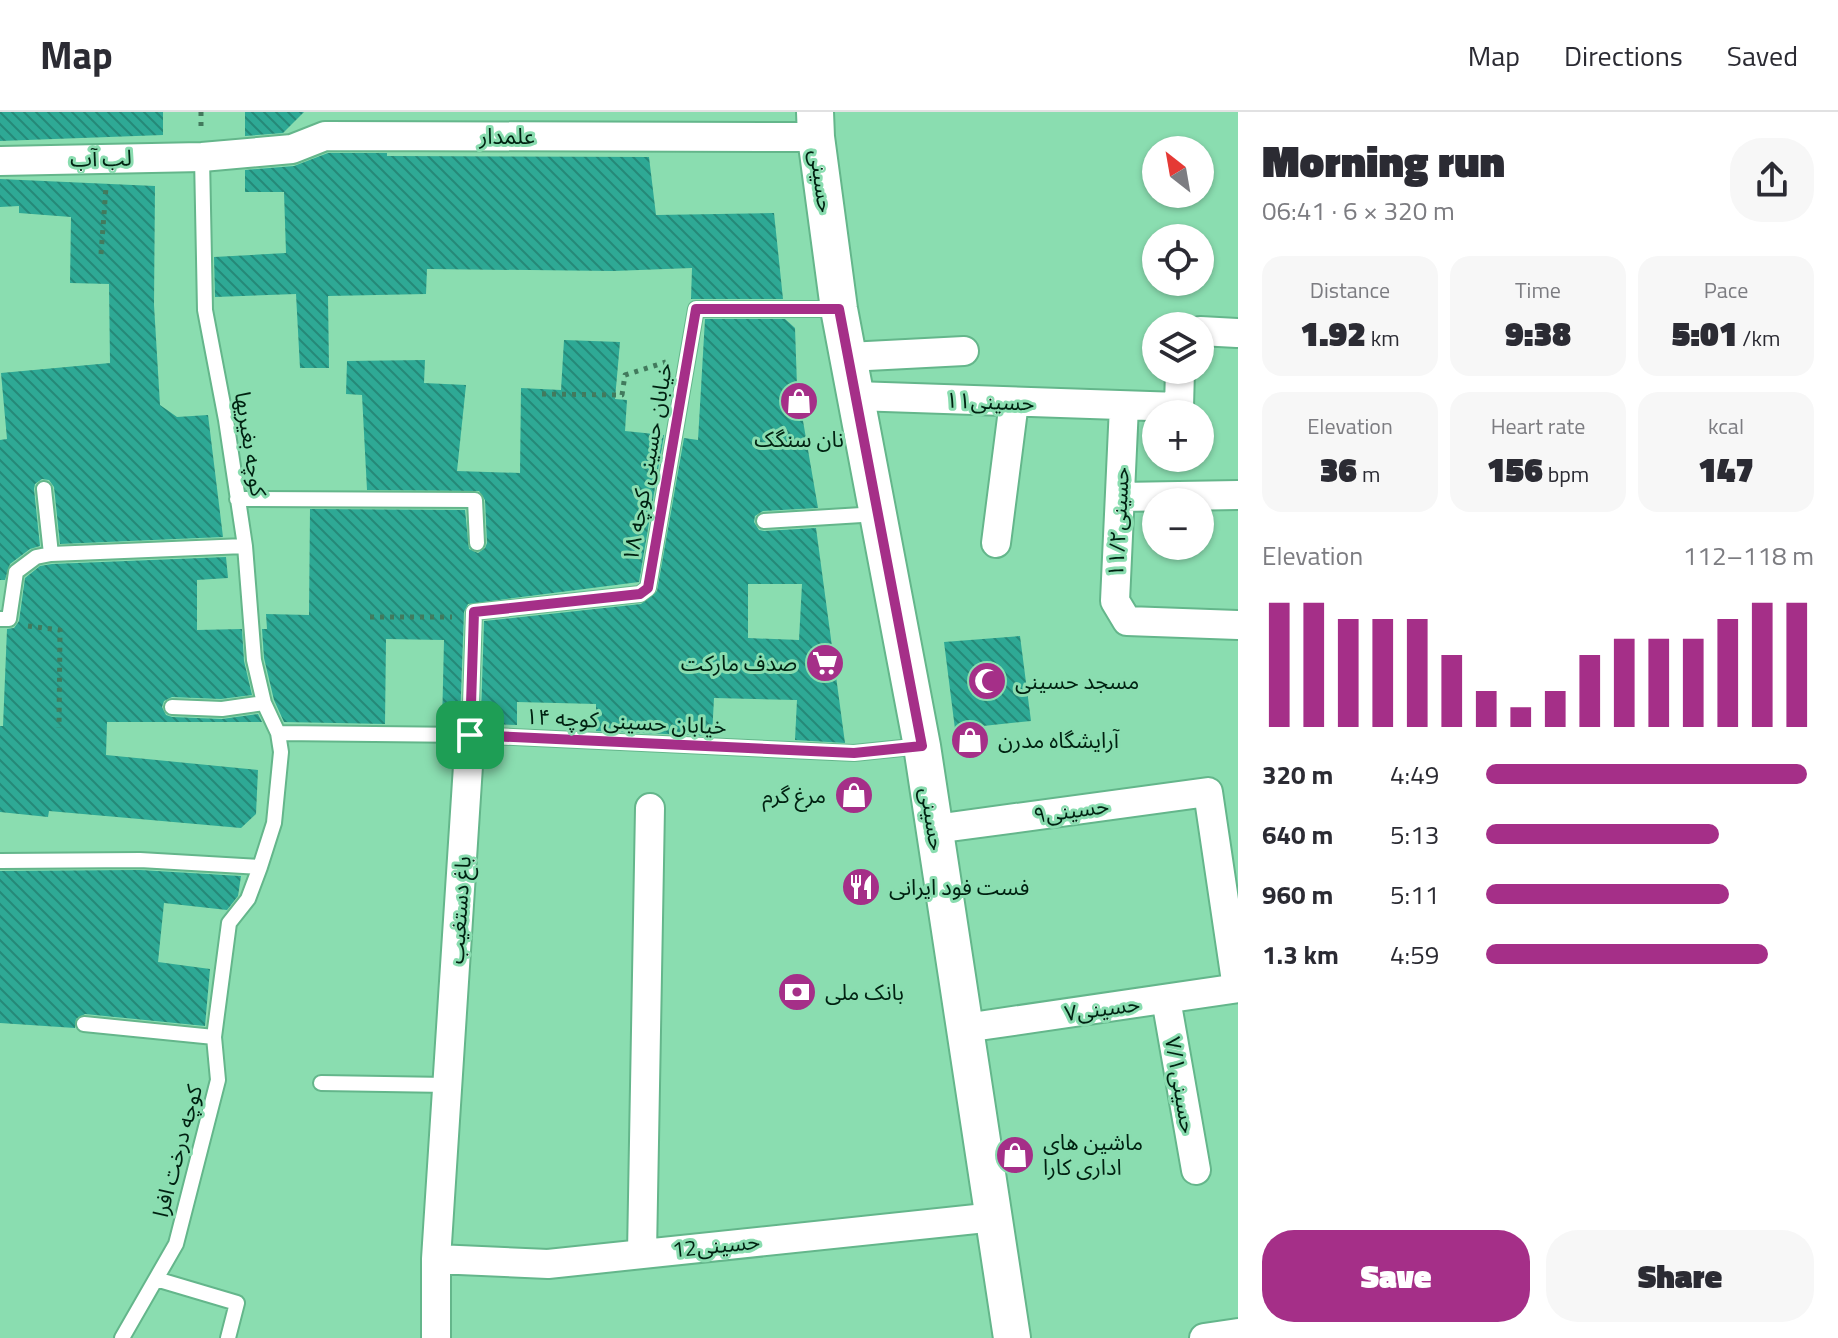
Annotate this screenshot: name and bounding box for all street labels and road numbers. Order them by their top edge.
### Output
street label: علمدار [478,119,535,153]
street label: لب آب [70,140,132,176]
street label: حسینی [801,147,843,215]
street label: خیابان حسینی کوچه ۱۸ [613,360,681,564]
street label: حسینی۱۱ [945,382,1035,420]
street label: کوچه بغیریها [226,389,276,500]
street label: حسینی۱۱/۲ [1098,466,1138,578]
street label: خیابان حسینی کوچه ۱۴ [525,699,727,743]
street label: حسینی [911,785,955,853]
street label: حسینی۹ [1031,788,1111,832]
street label: باغ دستغیب [438,855,480,965]
street label: حسینی۷ [1062,986,1142,1030]
street label: حسینی۷/۱ [1156,1034,1206,1136]
street label: کوچه درخت افرا [143,1080,211,1221]
street label: حسینی12 [670,1223,762,1267]

